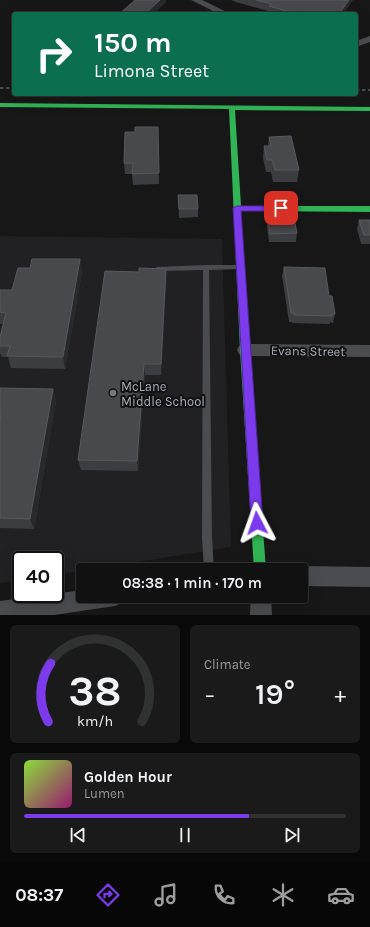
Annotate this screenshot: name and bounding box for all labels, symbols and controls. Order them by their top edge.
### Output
text: 150 m [94,26,172,59]
icon: right [28,28,80,80]
text: Limona Street [94,60,209,82]
pin [264,191,298,225]
icon: arrive [270,197,292,219]
street label: Evans Street [271,343,345,359]
place label: McLane Middle School [121,379,205,409]
marker: McLane Middle School [108,388,118,398]
position arrow [236,502,278,544]
speed limit sign: 40 [12,551,64,603]
text: 08:38 · 1 min · 170 m [122,574,262,592]
text: Climate [204,657,250,672]
text: 38 [69,667,121,715]
text: 19° [255,676,295,712]
text: − [204,682,216,708]
text: + [334,682,346,708]
text: km/h [77,713,113,730]
text: Golden Hour [84,768,172,786]
text: Lumen [84,786,125,801]
icon: previous [67,824,89,846]
icon: pause [174,824,196,846]
icon: next [281,824,303,846]
icon: directions [94,881,122,909]
icon: music [152,881,180,909]
icon: phone [210,881,238,909]
icon: climate [269,881,297,909]
icon: car [327,881,355,909]
text: 08:37 [15,884,63,906]

